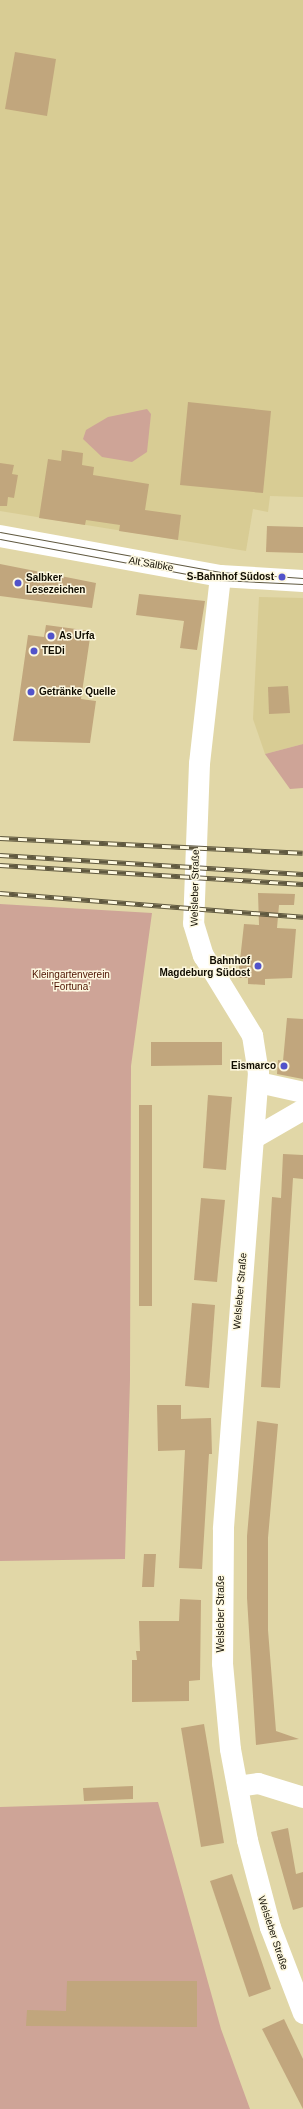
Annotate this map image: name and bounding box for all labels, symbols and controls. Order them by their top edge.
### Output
street label: Alt Salbke [128,554,174,574]
place label: Salbker Lesezeichen [26,571,85,594]
place label: S-Bahnhof Südost [187,571,274,583]
marker: S-Bahnhof Südost [277,572,287,582]
marker: Salbker Lesezeichen [13,578,23,588]
place label: As Urfa [59,630,95,642]
marker: As Urfa [46,631,56,641]
place label: TEDi [42,645,65,657]
marker: TEDi [29,646,39,656]
place label: Getränke Quelle [39,686,116,698]
marker: Getränke Quelle [26,687,36,697]
street label: Welsleber Straße [188,849,202,927]
place label: Bahnhof Magdeburg Südost [159,954,250,978]
marker: Bahnhof Magdeburg Südost [253,961,263,971]
park label: Kleingartenverein 'Fortuna' [32,968,110,992]
place label: Eismarco [231,1060,276,1072]
marker: Eismarco [279,1061,289,1071]
street label: Welsleber Straße [231,1252,249,1330]
street label: Welsleber Straße [215,1575,227,1653]
street label: Welsleber Straße [255,1894,291,1972]

